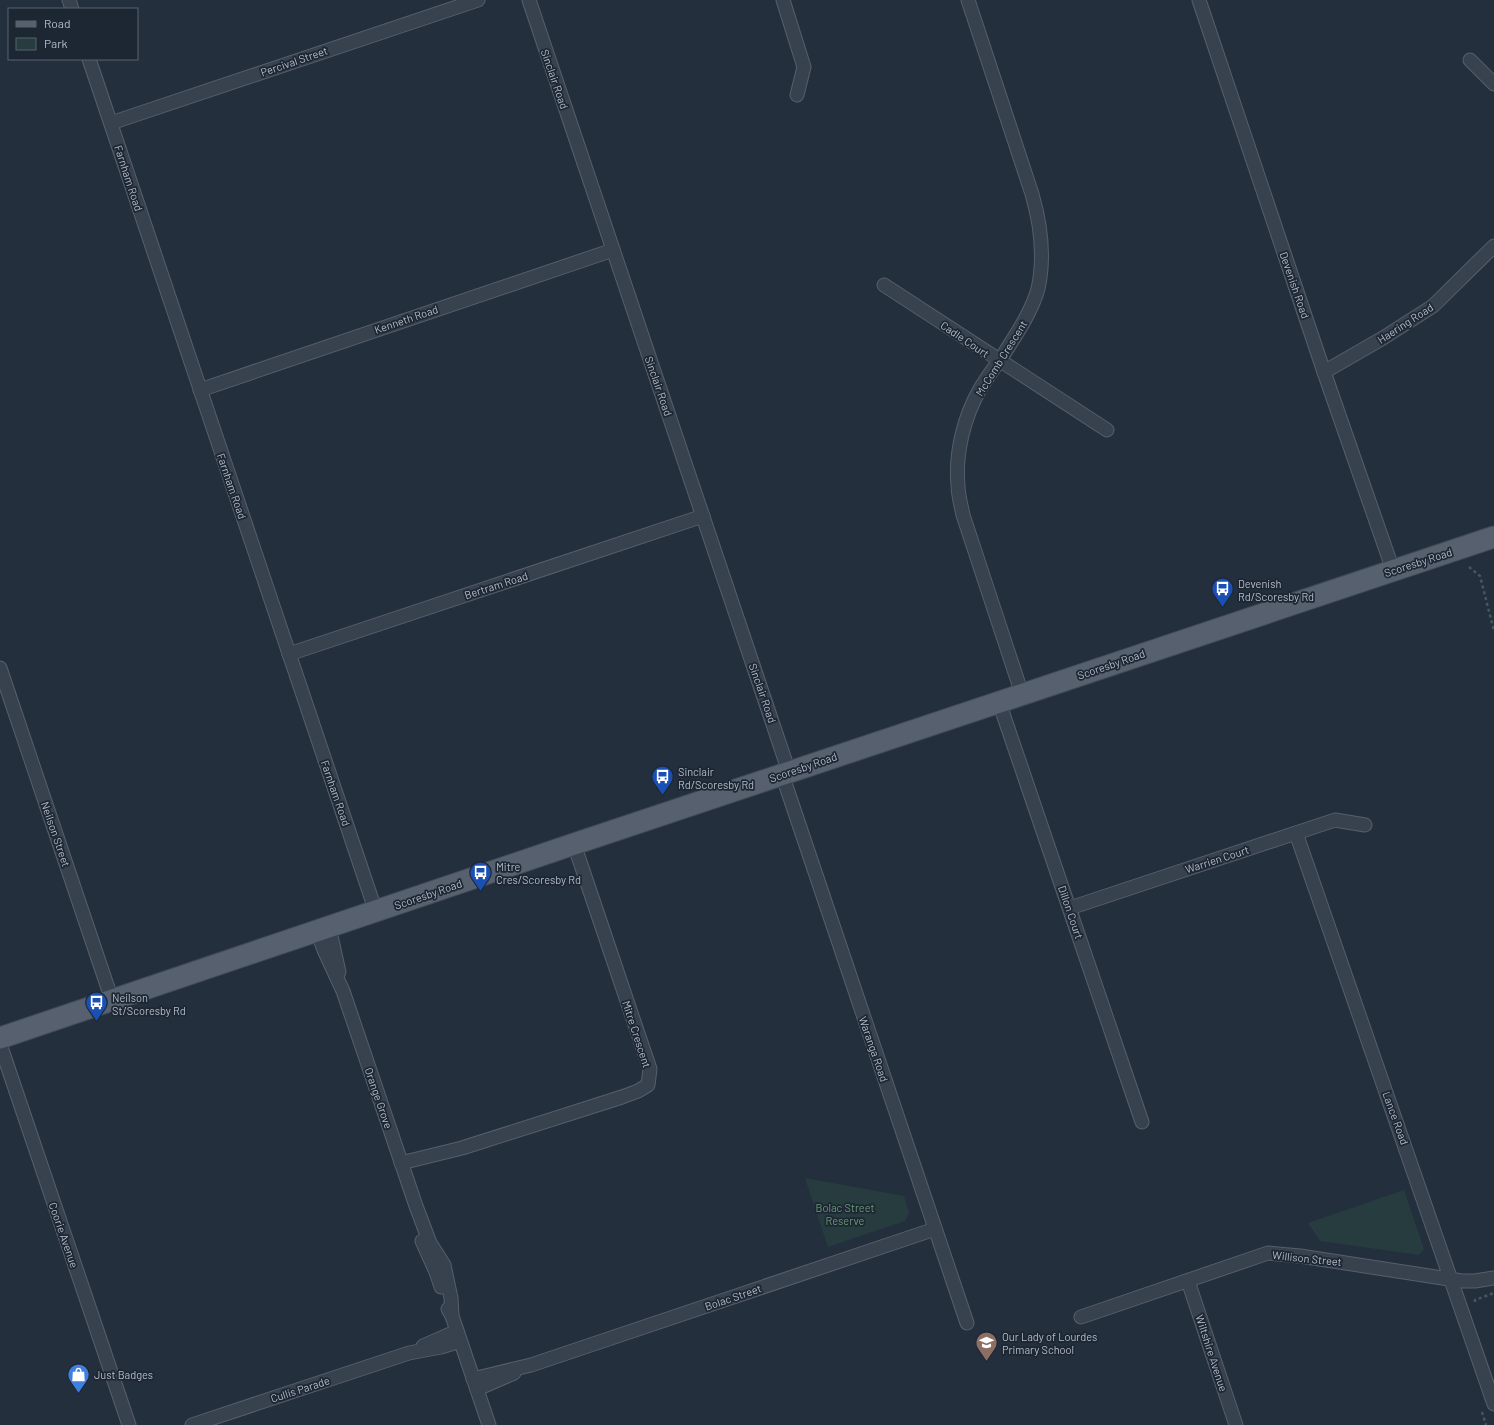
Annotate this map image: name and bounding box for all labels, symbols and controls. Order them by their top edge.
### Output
legend [8,8,138,60]
text: Road [44,16,71,30]
text: Park [44,36,68,50]
street label: Percival Street [259,43,329,79]
street label: Sinclair Road [539,47,571,111]
street label: Farnham Road [112,143,146,213]
street label: Devenish Road [1277,250,1313,320]
street label: Haering Road [1375,300,1435,346]
street label: Kenneth Road [372,302,440,336]
street label: Cadle Court [938,318,992,360]
street label: McComb Crescent [973,318,1029,398]
street label: Sinclair Road [643,354,675,418]
street label: Farnham Road [215,451,249,521]
street label: Scoresby Road [1382,545,1454,579]
street label: Bertram Road [463,569,529,601]
bus stop icon: Devenish Rd/Scoresby Rd [1209,576,1235,609]
place label: Devenish Rd/Scoresby Rd [1238,577,1314,603]
street label: Scoresby Road [1076,646,1146,682]
street label: Sinclair Road [747,661,779,725]
street label: Scoresby Road [768,749,838,785]
street label: Farnham Road [319,758,353,828]
bus stop icon: Sinclair Rd/Scoresby Rd [650,764,676,797]
place label: Sinclair Rd/Scoresby Rd [678,765,754,791]
street label: Neilson Street [39,800,73,868]
street label: Warrien Court [1183,843,1251,875]
bus stop icon: Mitre Cres/Scoresby Rd [468,859,494,892]
place label: Mitre Cres/Scoresby Rd [496,860,581,886]
street label: Scoresby Road [393,876,463,912]
street label: Dillon Court [1056,884,1086,940]
bus stop icon: Neilson St/Scoresby Rd [83,990,109,1023]
place label: Neilson St/Scoresby Rd [112,991,186,1017]
street label: Mitre Crescent [620,999,654,1069]
street label: Waranga Road [857,1015,891,1083]
street label: Orange Grove [362,1066,396,1130]
street label: Lance Road [1380,1090,1412,1146]
street label: Coorie Avenue [47,1200,81,1270]
park label: Bolac Street Reserve [816,1201,875,1227]
street label: Willison Street [1272,1248,1342,1268]
street label: Bolac Street [703,1281,763,1313]
street label: Wiltshire Avenue [1193,1313,1231,1393]
school or university icon: Our Lady of Lourdes Primary School [973,1329,999,1362]
place label: Our Lady of Lourdes Primary School [1002,1330,1097,1356]
shop icon: Just Badges [65,1361,91,1394]
place label: Just Badges [94,1368,153,1381]
street label: Cullis Parade [269,1373,331,1405]

